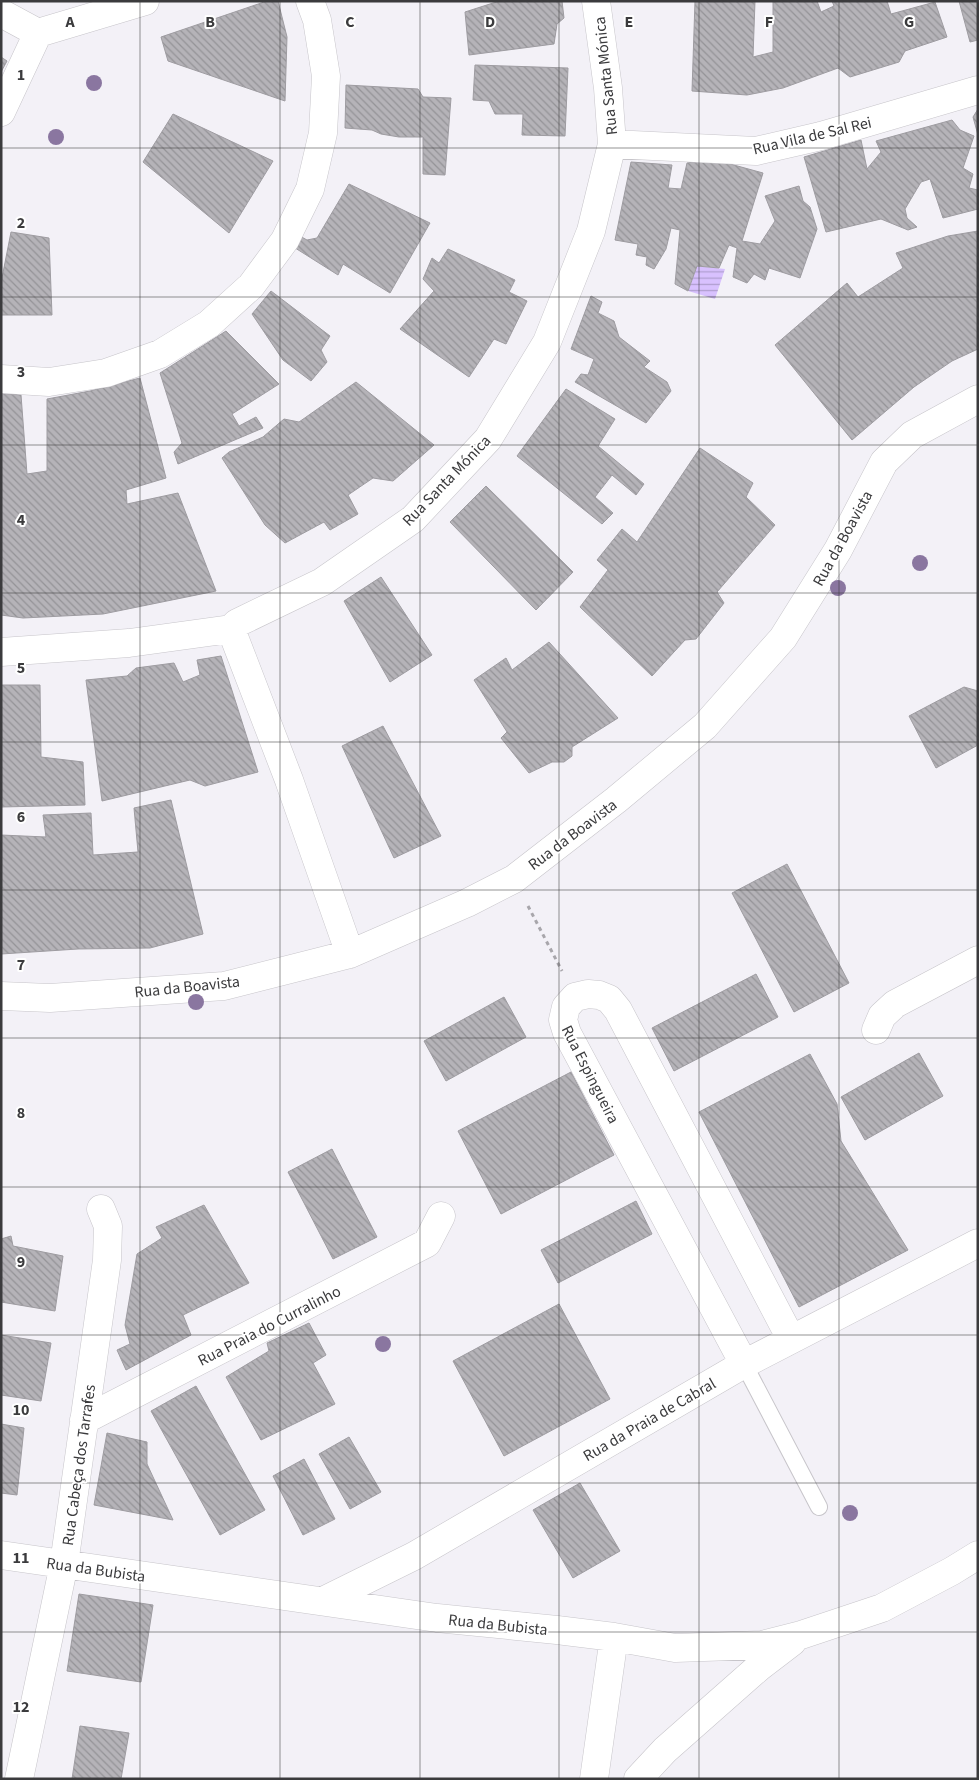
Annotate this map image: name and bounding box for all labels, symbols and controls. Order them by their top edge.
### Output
text: A [64,11,75,33]
text: B [205,11,215,33]
text: C [345,11,355,33]
text: D [485,11,495,33]
text: E [625,11,633,33]
text: F [765,11,773,33]
text: G [904,11,914,33]
street label: Rua Santa Mónica [589,16,623,136]
text: 1 [17,64,25,86]
street label: Rua Vila de Sal Rei [751,112,874,160]
text: 2 [17,212,25,234]
text: 3 [17,361,25,383]
street label: Rua Santa Mónica [397,430,496,531]
street label: Rua da Boavista [808,487,878,590]
text: 4 [17,509,26,531]
text: 5 [17,657,25,679]
street label: Rua da Boavista [524,794,622,876]
text: 6 [17,806,25,828]
text: 7 [17,954,25,976]
street label: Rua da Boavista [133,971,241,1003]
street label: Rua Espingueira [556,1021,624,1127]
text: 8 [17,1102,25,1124]
text: 9 [17,1251,25,1273]
street label: Rua Praia do Curralinho [194,1280,345,1372]
street label: Rua da Praia de Cabral [579,1373,720,1467]
street label: Rua Cabeça dos Tarrafes [57,1383,101,1547]
text: 10 [13,1399,29,1421]
text: 11 [13,1547,29,1569]
street label: Rua da Bubista [45,1552,147,1588]
street label: Rua da Bubista [447,1609,549,1641]
text: 12 [13,1696,29,1718]

